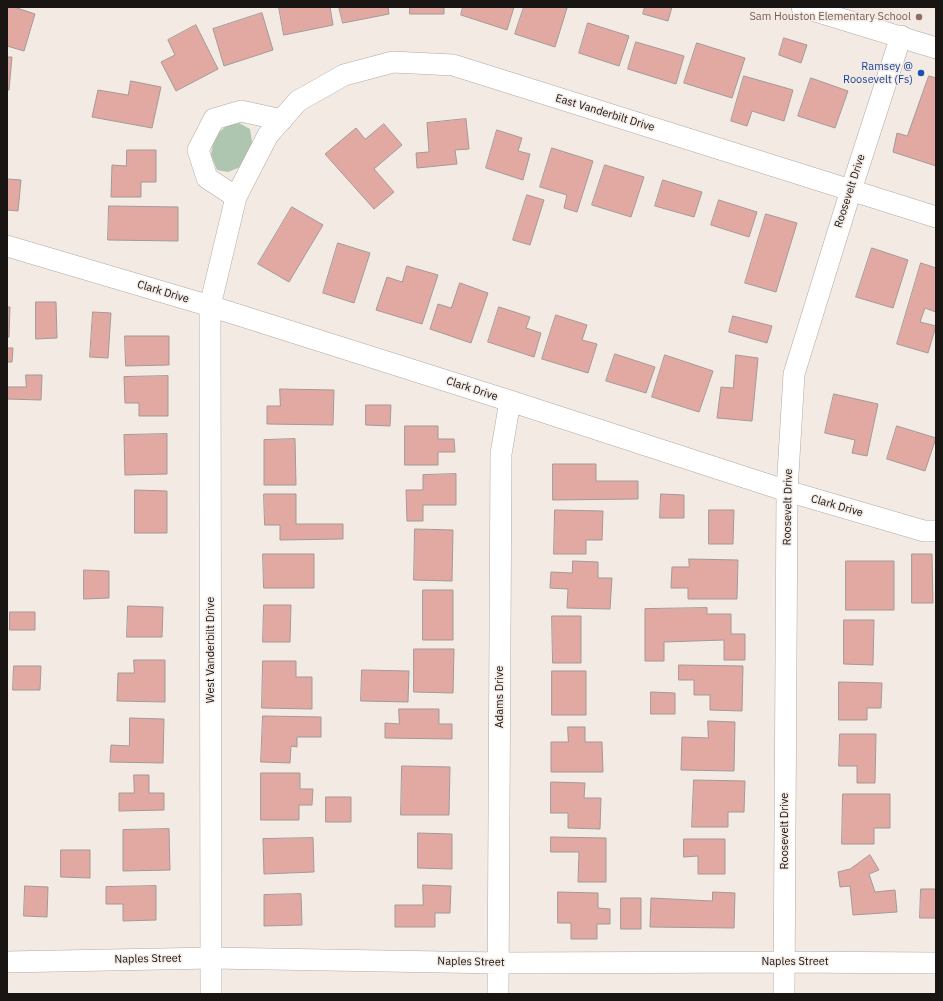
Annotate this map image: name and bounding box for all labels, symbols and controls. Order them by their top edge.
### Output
place label: Sam Houston Elementary School [749,10,911,24]
marker: Sam Houston Elementary School [914,12,924,22]
place label: Ramsey @ Roosevelt (Fs) [843,60,913,86]
marker: Ramsey @ Roosevelt (Fs) [916,68,926,78]
street label: East Vanderbilt Drive [554,92,656,134]
street label: Roosevelt Drive [832,152,868,230]
street label: Clark Drive [135,278,191,306]
street label: Clark Drive [444,374,500,404]
street label: Roosevelt Drive [781,468,795,546]
street label: Clark Drive [809,492,865,520]
street label: West Vanderbilt Drive [204,597,218,703]
street label: Adams Drive [493,666,507,728]
street label: Roosevelt Drive [778,793,792,869]
street label: Naples Street [114,952,182,966]
street label: Naples Street [437,955,505,969]
street label: Naples Street [761,955,829,969]

